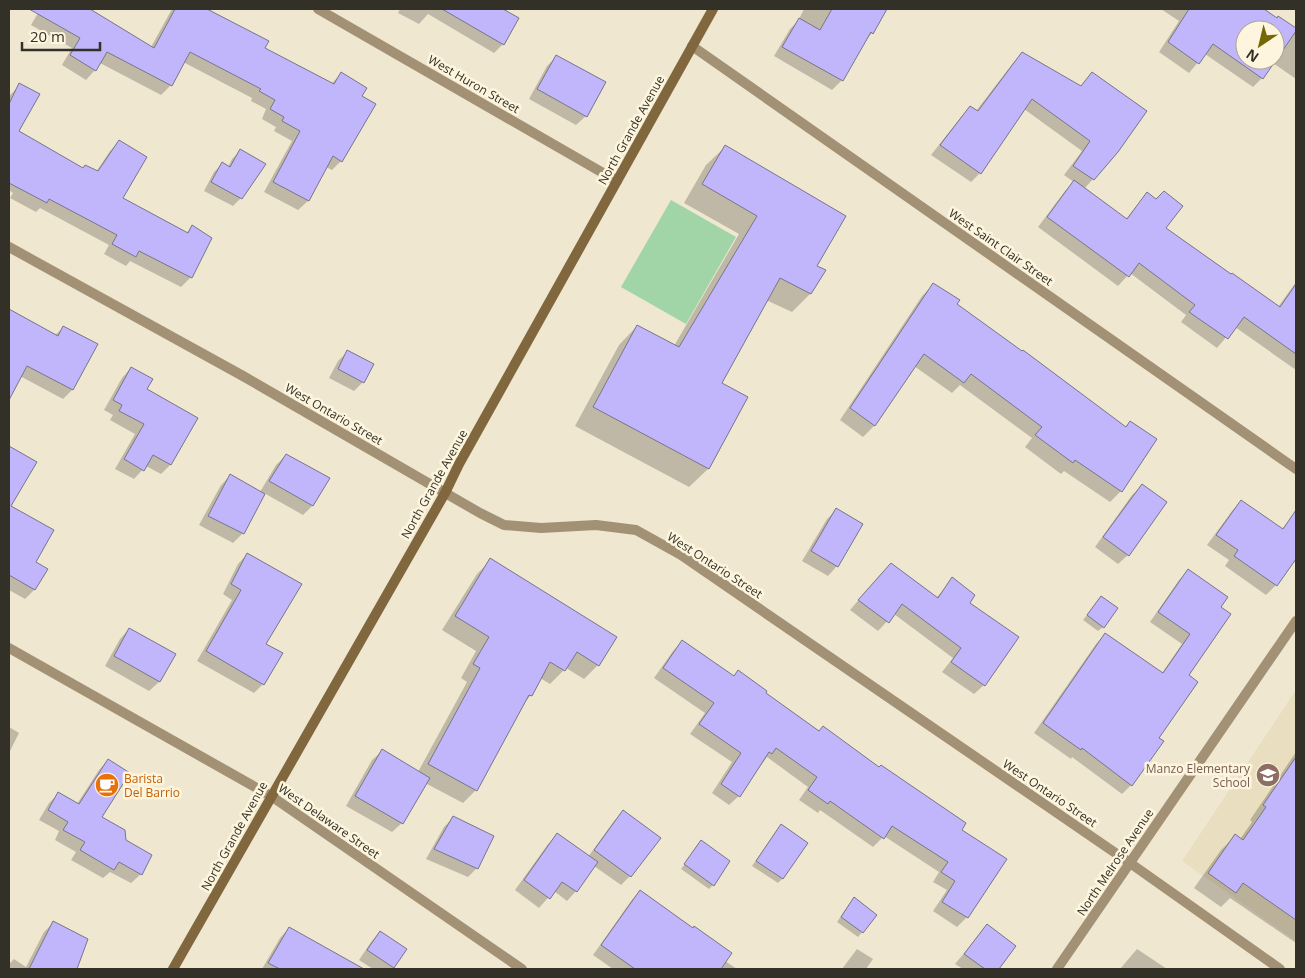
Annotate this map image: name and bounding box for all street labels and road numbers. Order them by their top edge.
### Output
street label: West Huron Street [425,51,523,117]
street label: North Grande Avenue [594,72,668,188]
street label: West Saint Clair Street [945,205,1057,289]
street label: West Ontario Street [282,379,386,449]
street label: North Grande Avenue [397,426,471,542]
street label: West Ontario Street [664,528,766,602]
street label: West Ontario Street [1000,755,1100,831]
street label: North Grande Avenue [197,778,271,894]
street label: West Delaware Street [275,780,383,862]
street label: North Melrose Avenue [1073,805,1157,919]

